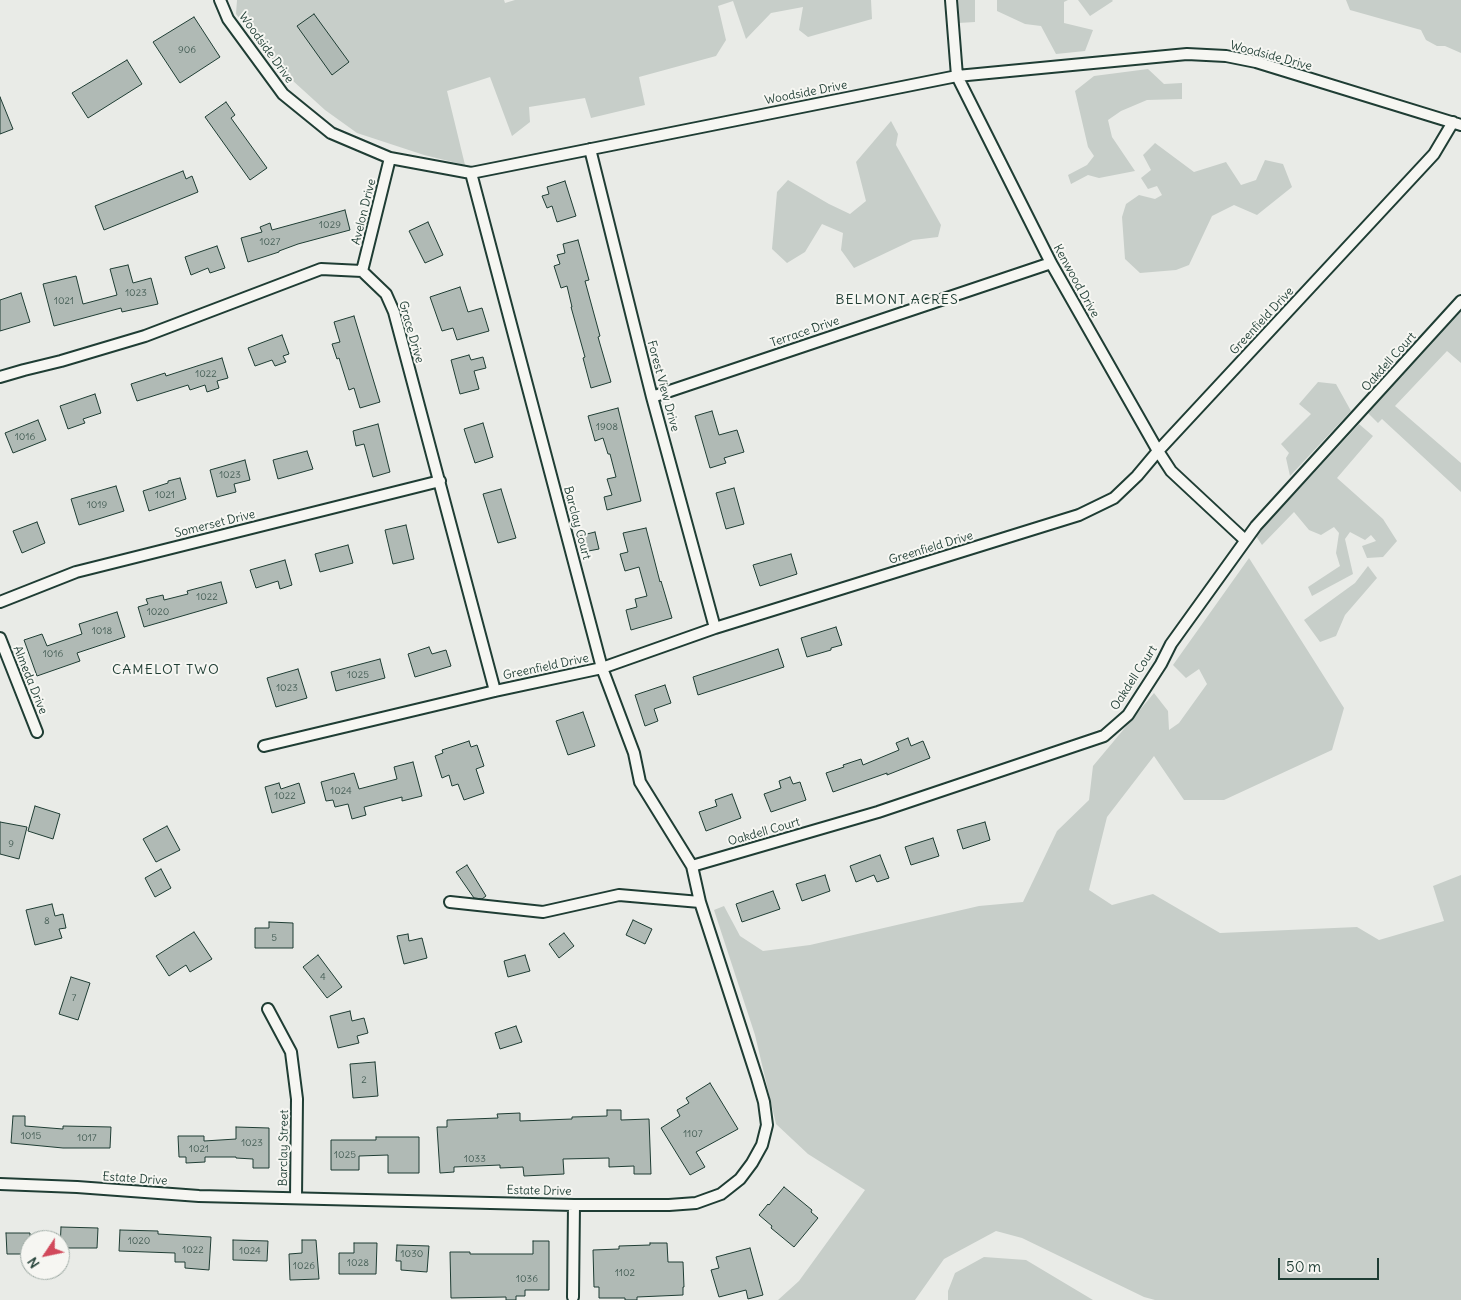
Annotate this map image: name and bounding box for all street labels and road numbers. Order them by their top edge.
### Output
street label: Woodside Drive [236,10,296,86]
street label: Woodside Drive [1229,38,1313,74]
street label: Woodside Drive [763,78,849,108]
street label: Avelon Drive [349,177,379,247]
street label: Kenwood Drive [1050,242,1102,320]
street label: Greenfield Drive [1227,284,1297,358]
street label: Grace Drive [395,299,427,365]
street label: Terrace Drive [769,313,841,351]
street label: Oakdell Court [1359,330,1419,394]
street label: Forest View Drive [644,339,682,433]
street label: Barclay Court [560,485,594,561]
street label: Somerset Drive [173,507,257,541]
street label: Greenfield Drive [887,528,975,568]
street label: Oakdell Court [1108,643,1160,713]
street label: Almeda Drive [10,644,50,716]
street label: Greenfield Drive [502,651,590,683]
street label: Oakdell Court [726,815,802,849]
street label: Barclay Street [276,1109,292,1187]
street label: Estate Drive [102,1170,168,1188]
street label: Estate Drive [506,1183,572,1199]

